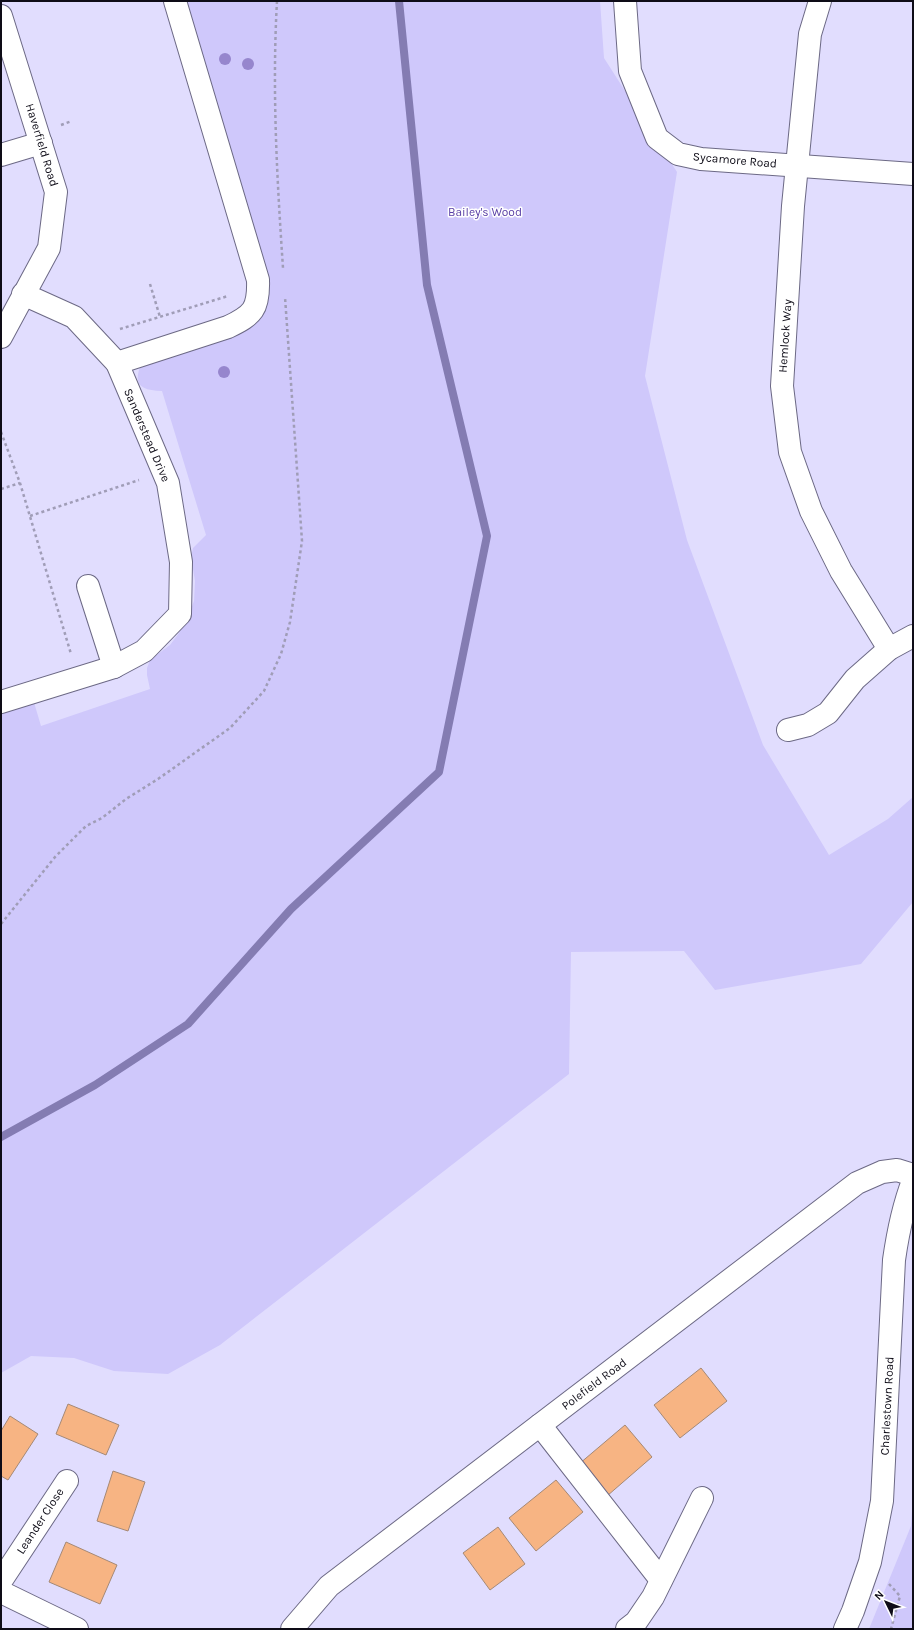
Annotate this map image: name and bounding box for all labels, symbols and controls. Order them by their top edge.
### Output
street label: Haverfield Road [23,102,61,188]
street label: Sycamore Road [692,149,778,171]
park label: Bailey's Wood [448,205,522,219]
street label: Hemlock Way [775,298,795,373]
street label: Sanderstead Drive [121,386,173,484]
street label: Polefield Road [559,1355,629,1413]
street label: Charlestown Road [877,1356,897,1456]
street label: Leander Close [13,1485,67,1557]
north arrow [866,1582,906,1622]
text: N [872,1588,886,1603]

